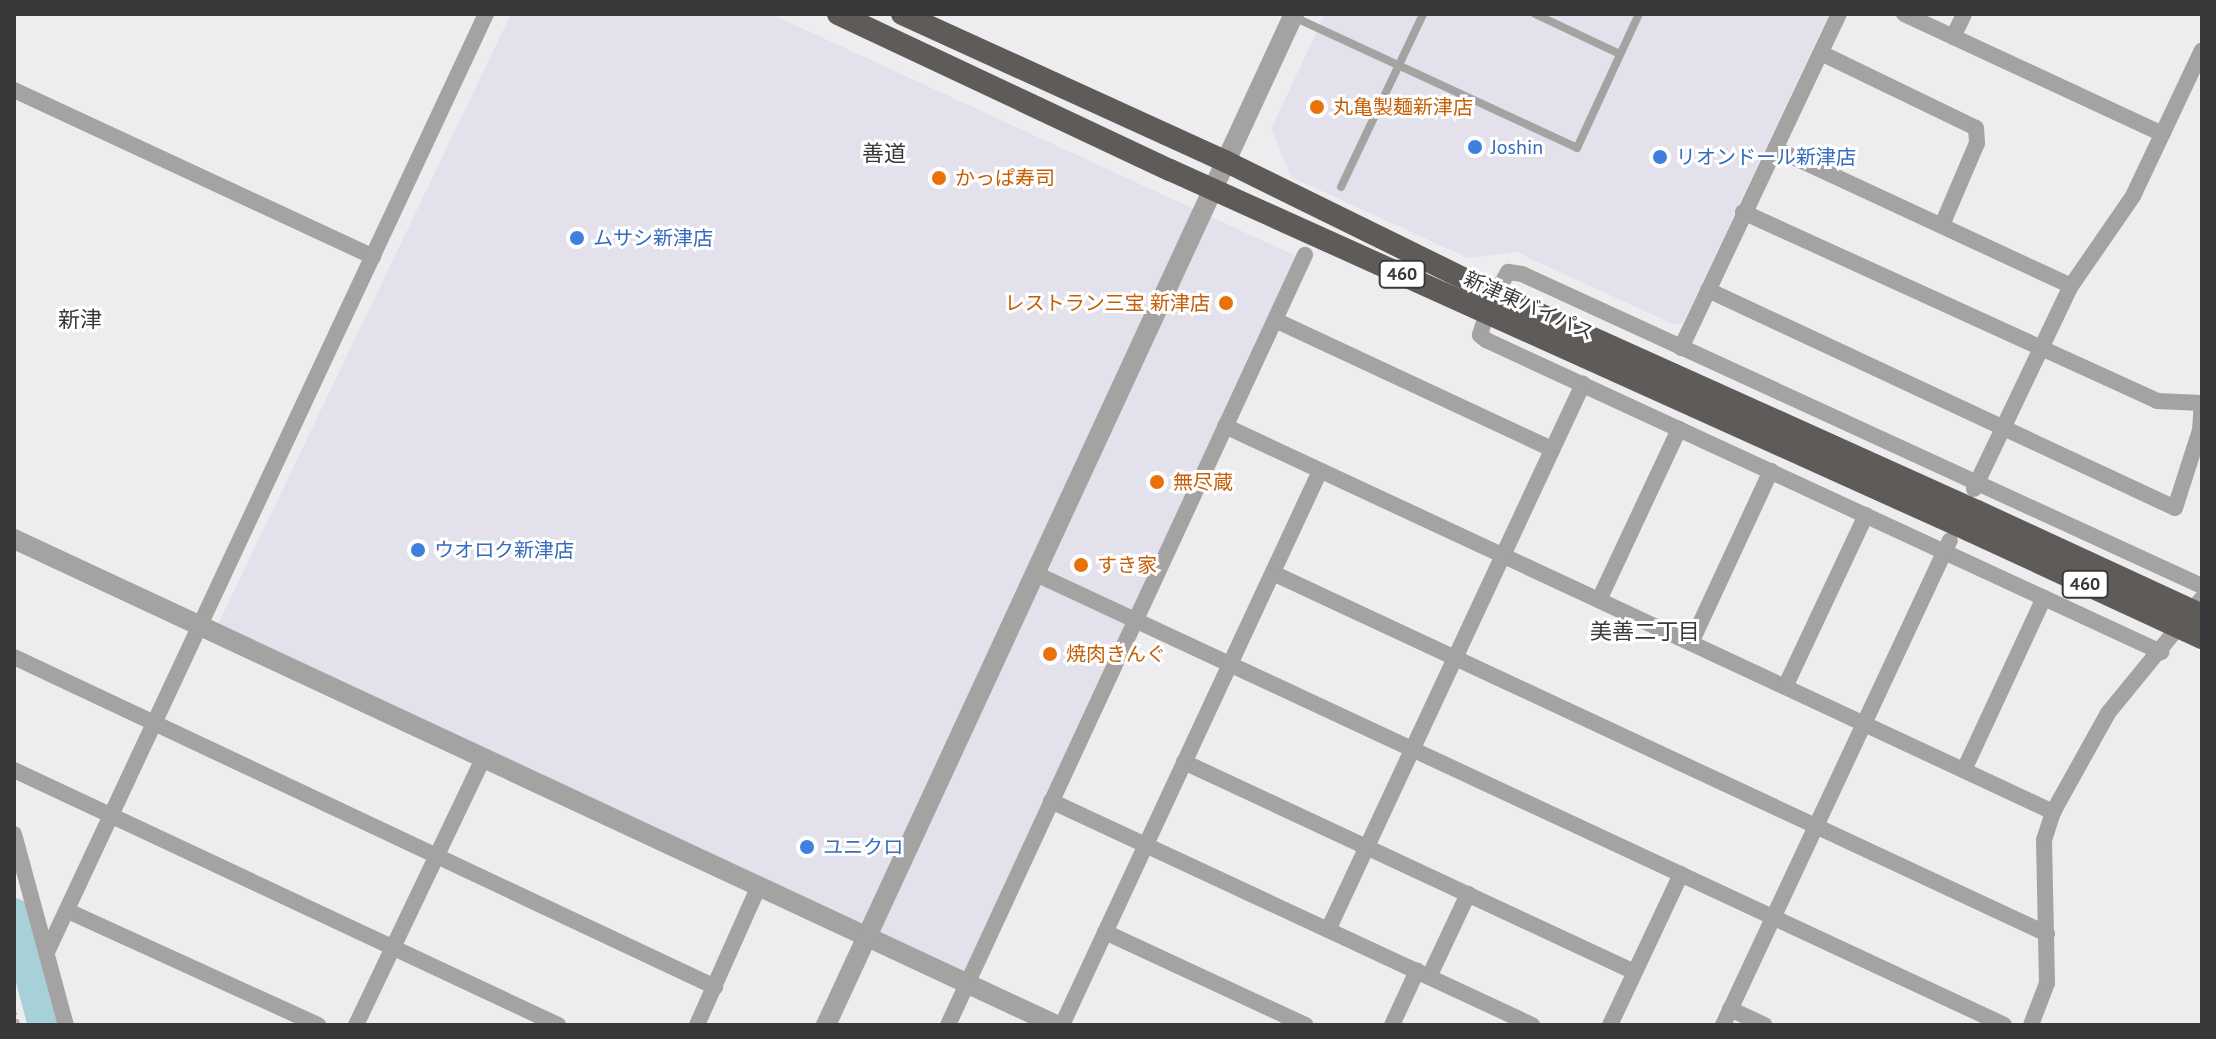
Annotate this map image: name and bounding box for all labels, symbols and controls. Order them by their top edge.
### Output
place label: 丸亀製麺新津店 [1333,95,1473,119]
marker: 丸亀製麺新津店 [1308,98,1326,116]
place label: Joshin [1491,135,1543,159]
marker: Joshin [1466,138,1484,156]
district label: 善道 [862,141,906,167]
place label: リオンドール新津店 [1676,145,1856,169]
marker: リオンドール新津店 [1651,148,1669,166]
place label: かっぱ寿司 [955,166,1055,190]
marker: かっぱ寿司 [930,169,948,187]
place label: ムサシ新津店 [593,226,713,250]
marker: ムサシ新津店 [568,229,586,247]
road number: 460 [1378,260,1426,288]
street label: 新津東バイパス [1460,267,1598,345]
place label: レストラン三宝 新津店 [1005,291,1210,315]
marker: レストラン三宝 新津店 [1217,294,1235,312]
district label: 新津 [58,307,102,333]
place label: 無尽蔵 [1173,470,1233,494]
marker: 無尽蔵 [1148,473,1166,491]
place label: ウオロク新津店 [434,538,574,562]
marker: ウオロク新津店 [409,541,427,559]
place label: すき家 [1097,553,1157,577]
marker: すき家 [1072,556,1090,574]
road number: 460 [2061,570,2109,598]
district label: 美善二丁目 [1590,619,1700,645]
place label: 焼肉きんぐ [1066,642,1166,666]
marker: 焼肉きんぐ [1041,645,1059,663]
place label: ユニクロ [823,835,903,859]
marker: ユニクロ [798,838,816,856]

